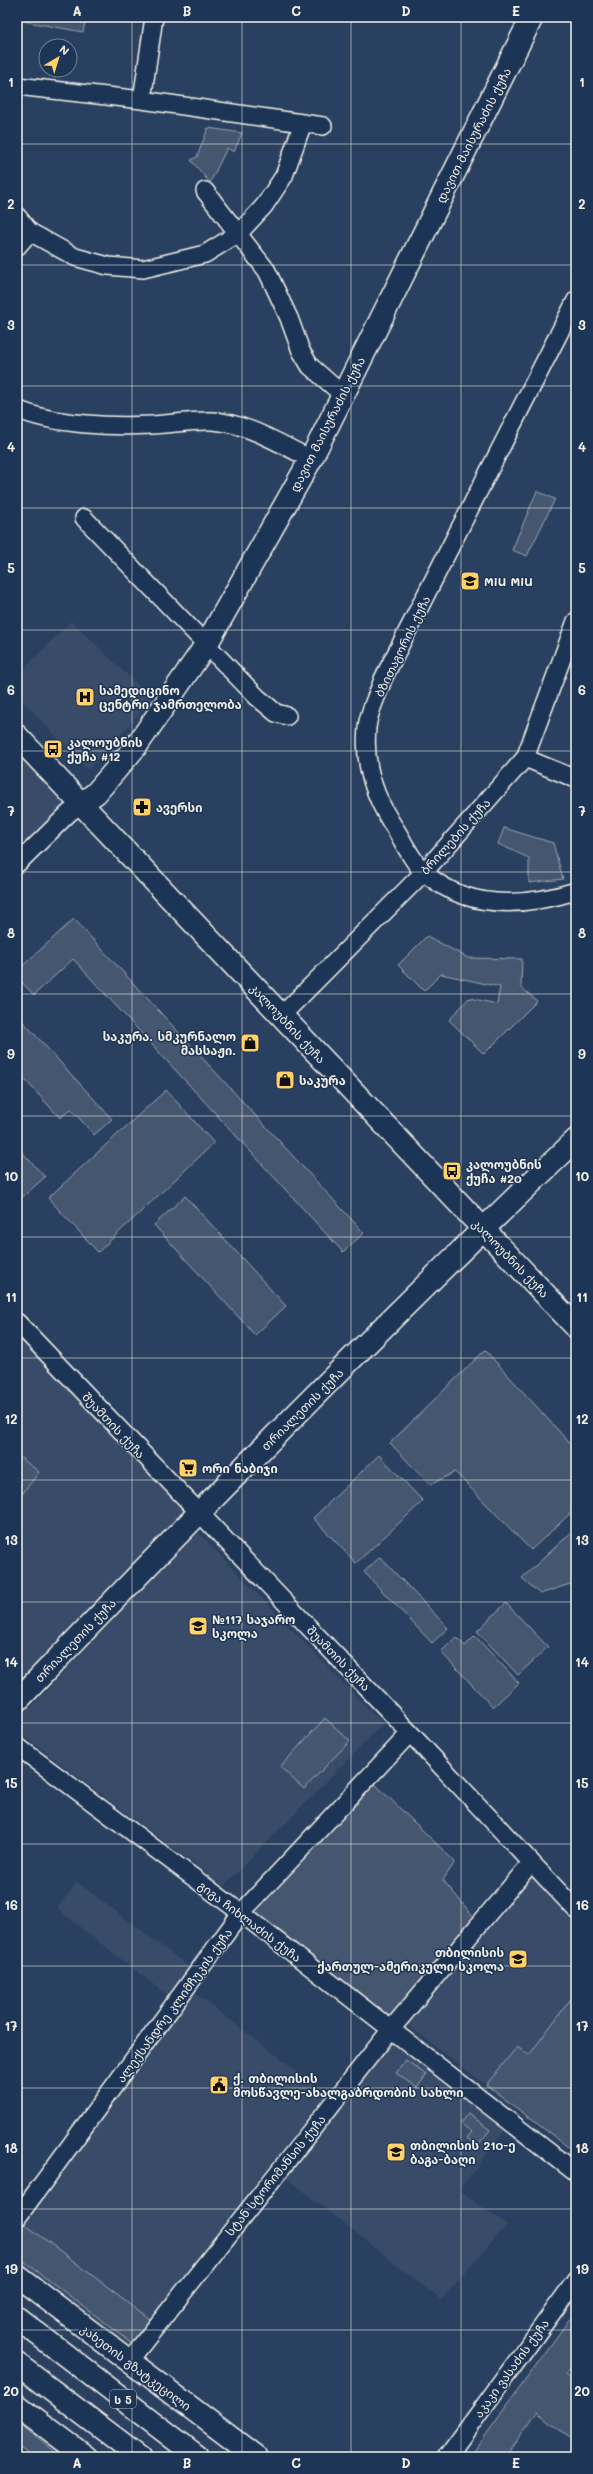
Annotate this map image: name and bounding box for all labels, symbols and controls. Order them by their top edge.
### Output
text: A [72,2,82,19]
text: B [183,2,192,19]
text: C [291,2,301,19]
text: D [401,2,411,19]
text: E [512,2,520,19]
north arrow [38,38,78,78]
text: N [57,41,72,58]
street label: დავით მაისურაძის ქუჩა [432,65,515,206]
text: 1 [8,73,14,90]
text: 1 [579,73,585,90]
text: 2 [7,195,15,212]
text: 2 [578,195,586,212]
text: 3 [7,316,15,333]
text: 3 [578,316,586,333]
street label: დავით მაისურაძის ქუჩა [286,354,369,495]
text: 4 [7,438,15,455]
text: 4 [578,438,586,455]
text: 5 [7,559,15,576]
text: 5 [578,559,586,576]
school or university icon: MiU MiU [459,570,481,592]
place label: MiU MiU [484,573,533,589]
street label: ბზითაგორის ქუჩა [371,593,433,699]
text: 6 [7,681,15,698]
text: 6 [578,681,586,698]
place label: სამედიცინო ცენტრი ჯამრთელობა [99,682,242,713]
hospital icon: სამედიცინო ცენტრი ჯამრთელობა [74,686,96,708]
place label: კალოუბნის ქუჩა #12 [67,734,143,764]
bus stop icon: კალოუბნის ქუჩა #12 [42,738,64,760]
street label: ბრილების ქუჩა [417,795,494,878]
pharmacy icon: ავერსი [131,796,153,818]
place label: ავერსი [156,799,202,815]
text: 7 [7,802,15,819]
text: 7 [578,802,586,819]
text: 8 [7,924,15,941]
text: 8 [578,924,586,941]
street label: კალოუბნის ქუჩა [246,980,329,1067]
place label: საკურა. სმკურნალო მასსაჟი. [103,1028,236,1058]
shop icon: საკურა. სმკურნალო მასსაჟი. [239,1032,261,1054]
text: 9 [7,1045,15,1062]
text: 9 [578,1045,586,1062]
shop icon: საკურა [274,1069,296,1091]
place label: საკურა [299,1072,346,1088]
place label: კალოუბნის ქუჩა #20 [466,1156,542,1186]
bus stop icon: კალოუბნის ქუჩა #20 [441,1160,463,1182]
text: 10 [4,1167,18,1184]
text: 10 [575,1167,589,1184]
street label: კალოუბნის ქუჩა [468,1215,553,1302]
text: 11 [5,1288,17,1305]
text: 11 [576,1288,588,1305]
street label: თრიალეთის ქუჩა [257,1364,347,1454]
street label: შუამთის ქუჩა [79,1389,149,1461]
text: 12 [4,1410,18,1427]
text: 12 [575,1410,589,1427]
supermarket icon: ორი ნაბიჯი [177,1457,199,1479]
place label: ორი ნაბიჯი [202,1460,278,1476]
text: 13 [4,1531,18,1548]
text: 13 [575,1531,589,1548]
street label: თრიალეთის ქუჩა [31,1595,120,1686]
place label: №117 საჯარო სკოლა [212,1611,295,1642]
school or university icon: №117 საჯარო სკოლა [187,1615,209,1637]
street label: შუამთის ქუჩა [304,1622,374,1694]
text: 14 [4,1653,18,1670]
text: 14 [575,1653,589,1670]
text: 15 [4,1774,18,1791]
text: 15 [575,1774,589,1791]
street label: გიგა ჩიხლაძის ქუჩა [195,1877,305,1966]
text: 16 [4,1896,18,1913]
text: 16 [575,1896,589,1913]
street label: ალექსანდრე კლიმჩუკის ქუჩა [113,1925,236,2086]
place label: თბილისის ქართულ-ამერიკული სკოლა [317,1944,504,1975]
school or university icon: თბილისის ქართულ-ამერიკული სკოლა [507,1948,529,1970]
text: 17 [4,2017,18,2034]
text: 17 [575,2017,589,2034]
place label: ქ. თბილისის მოსწავლე-ახალგაბრდობის სახლი [233,2070,463,2101]
public building icon: ქ. თბილისის მოსწავლე-ახალგაბრდობის სახლი [208,2074,230,2096]
street label: სტან სტორიმანსის ქუჩა [221,2111,329,2239]
place label: თბილისის 210-ე ბაგა-ბაღი [410,2137,516,2167]
text: 18 [4,2139,18,2156]
text: 18 [575,2139,589,2156]
school or university icon: თბილისის 210-ე ბაგა-ბაღი [385,2141,407,2163]
text: 19 [4,2260,18,2277]
text: 19 [575,2260,589,2277]
street label: აკაკი ვასაძის ქუჩა [470,2316,552,2420]
street label: კახეთის გზატკეცილი [77,2320,195,2415]
text: 20 [3,2382,19,2399]
text: 20 [574,2382,590,2399]
road number: ს 5 [110,2390,136,2408]
text: A [72,2454,82,2471]
text: B [183,2454,192,2471]
text: C [291,2454,301,2471]
text: D [401,2454,411,2471]
text: E [512,2454,520,2471]

